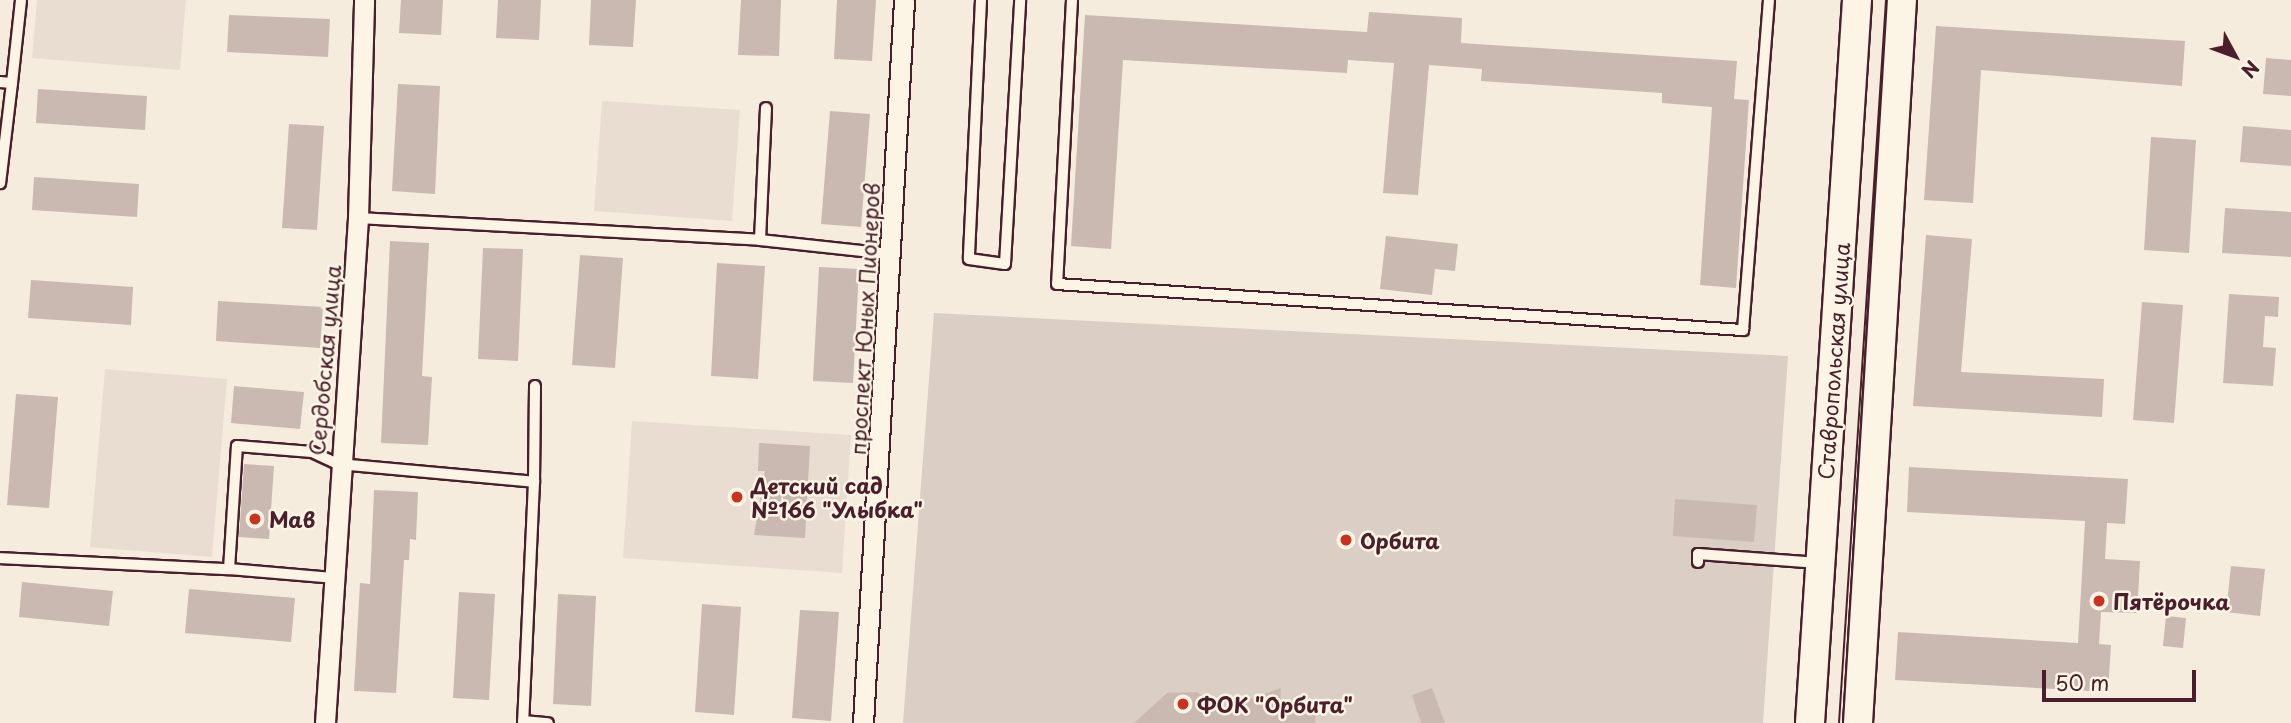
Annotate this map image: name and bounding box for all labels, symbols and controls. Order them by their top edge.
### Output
north arrow [2200,21,2270,91]
text: N [2235,55,2266,85]
street label: проспект Юных Пионеров [844,182,884,456]
street label: Ставропольская улица [1812,241,1854,481]
street label: Сердобская улица [303,263,345,457]
place label: Детский сад №166 "Улыбка" [751,472,925,522]
marker: Детский сад №166 "Улыбка" [729,489,745,505]
place label: Мав [269,506,315,532]
marker: Мав [247,511,263,527]
place label: Орбита [1360,527,1440,553]
marker: Орбита [1338,532,1354,548]
place label: Пятёрочка [2113,588,2230,614]
marker: Пятёрочка [2091,593,2107,609]
scale bar [2046,656,2200,700]
text: 50 m [2055,666,2109,698]
place label: ФОК "Орбита" [1197,691,1353,717]
marker: ФОК "Орбита" [1175,696,1191,712]

